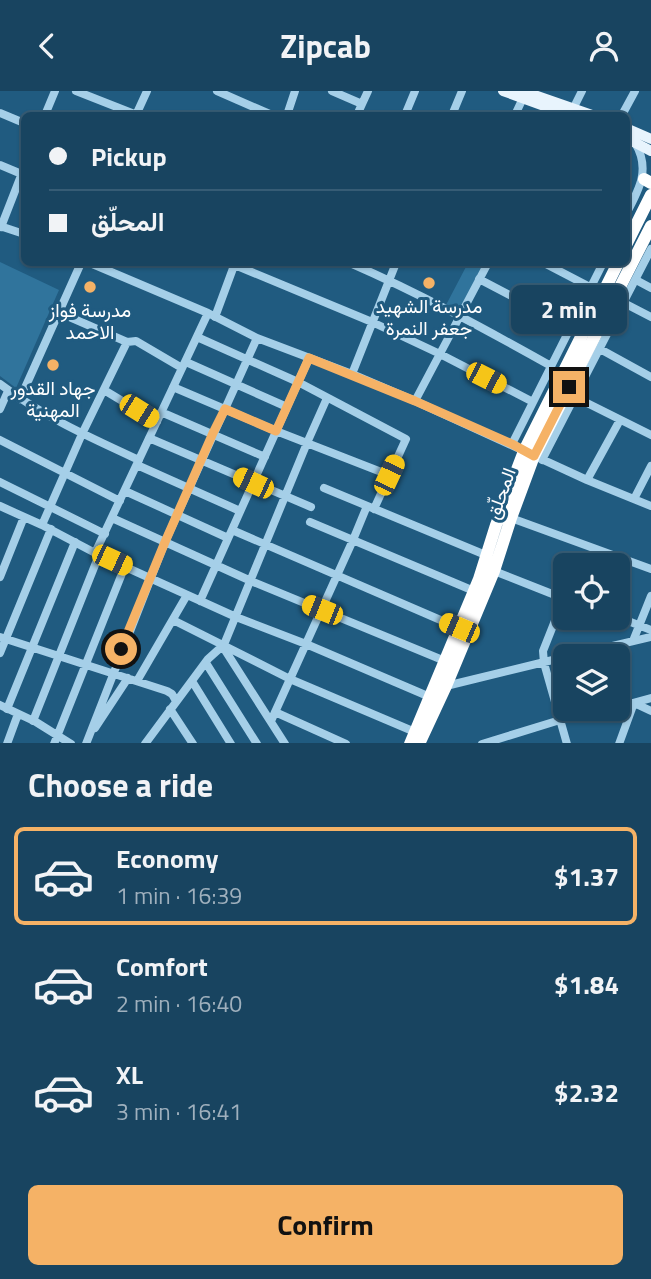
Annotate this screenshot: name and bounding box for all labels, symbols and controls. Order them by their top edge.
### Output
text: Zipcab [280,22,371,70]
icon: back [28,27,66,65]
icon: person [585,27,623,65]
text: Pickup [91,137,167,176]
text: المحلّق [91,202,165,241]
marker: مدرسة الشهيد جعفر النمرة [421,275,437,291]
marker: مدرسة فواز الاحمد [82,279,98,295]
callout: 2 min [511,285,627,335]
place label: مدرسة الشهيد جعفر النمرة [376,291,482,342]
text: 2 min [541,292,597,327]
place label: مدرسة فواز الاحمد [48,295,131,346]
marker: جهاد القدور المهنية [45,357,61,373]
car [463,359,510,397]
route end [553,371,585,403]
place label: جهاد القدور المهنية [10,373,95,424]
car [116,391,163,431]
car [371,452,408,498]
street label: المحلّق [477,463,523,523]
car [230,465,277,501]
car [89,542,136,578]
map controls [553,553,630,721]
button: locate [553,553,630,630]
car [299,592,346,628]
car [436,610,483,646]
route start [105,633,137,665]
button: layers [553,644,630,721]
text: Choose a ride [28,761,213,809]
text: Economy [116,839,218,878]
icon: car [32,845,95,908]
text: $1.37 [554,857,619,896]
text: 1 min · 16:39 [116,878,242,913]
text: Comfort [116,947,208,986]
icon: car [32,953,95,1016]
text: $1.84 [554,965,619,1004]
text: 2 min · 16:40 [116,986,242,1021]
text: XL [116,1055,143,1094]
icon: car [32,1061,95,1124]
text: $2.32 [554,1073,619,1112]
text: 3 min · 16:41 [116,1094,242,1129]
button: Confirm [28,1185,623,1265]

